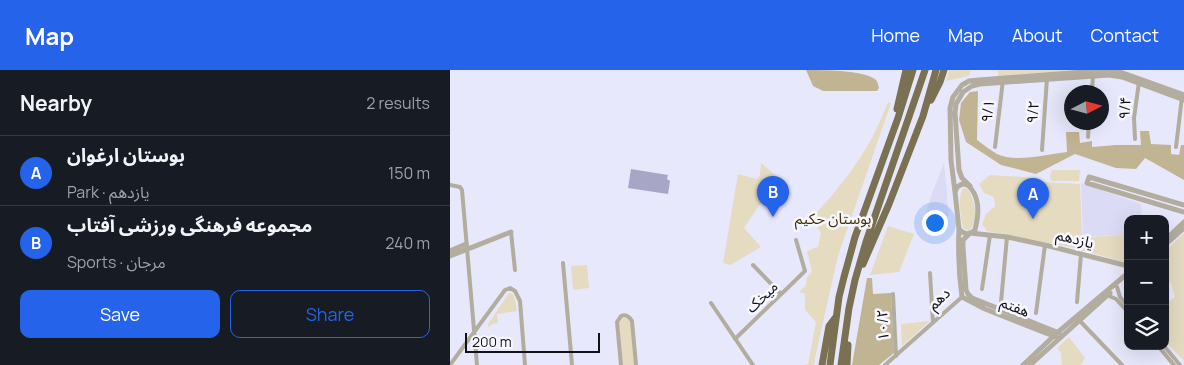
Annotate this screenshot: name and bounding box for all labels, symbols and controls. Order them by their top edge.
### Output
text: Map [25,19,74,52]
text: Home [871,23,920,47]
text: Map [948,23,984,47]
text: About [1012,23,1062,47]
text: Contact [1090,23,1159,47]
north arrow [1064,85,1109,130]
text: Nearby [20,89,92,117]
text: 2 results [366,92,430,114]
street label: ۹/۴ [1113,96,1136,120]
street label: ۹/۱ [976,98,999,124]
street label: ۹/۲ [1021,100,1044,124]
text: بوستان ارغوان [67,142,185,168]
text: A [31,162,41,184]
text: 150 m [388,162,430,184]
pin: B [757,176,789,217]
pin: A [1017,178,1049,219]
text: Park · یازدهم [67,181,150,203]
park label: بوستان حکیم [795,208,871,230]
your location [922,210,948,236]
text: مجموعه فرهنگی ورزشی آفتاب [67,212,312,238]
map controls [1124,215,1169,350]
button: + [1124,215,1169,260]
street label: یازدهم [1054,224,1096,254]
text: B [31,232,41,254]
text: 240 m [385,232,430,254]
text: Sports · مرجان [67,251,166,273]
button: − [1124,260,1169,305]
street label: میخک [741,276,782,317]
street label: دهم [923,283,955,315]
button: Save [20,290,220,338]
button: Share [230,290,430,338]
street label: هفتم [997,291,1033,323]
button: layers [1124,305,1169,350]
street label: ۱۰/۲ [871,309,894,341]
scale bar [465,330,600,353]
text: 200 m [472,332,512,351]

